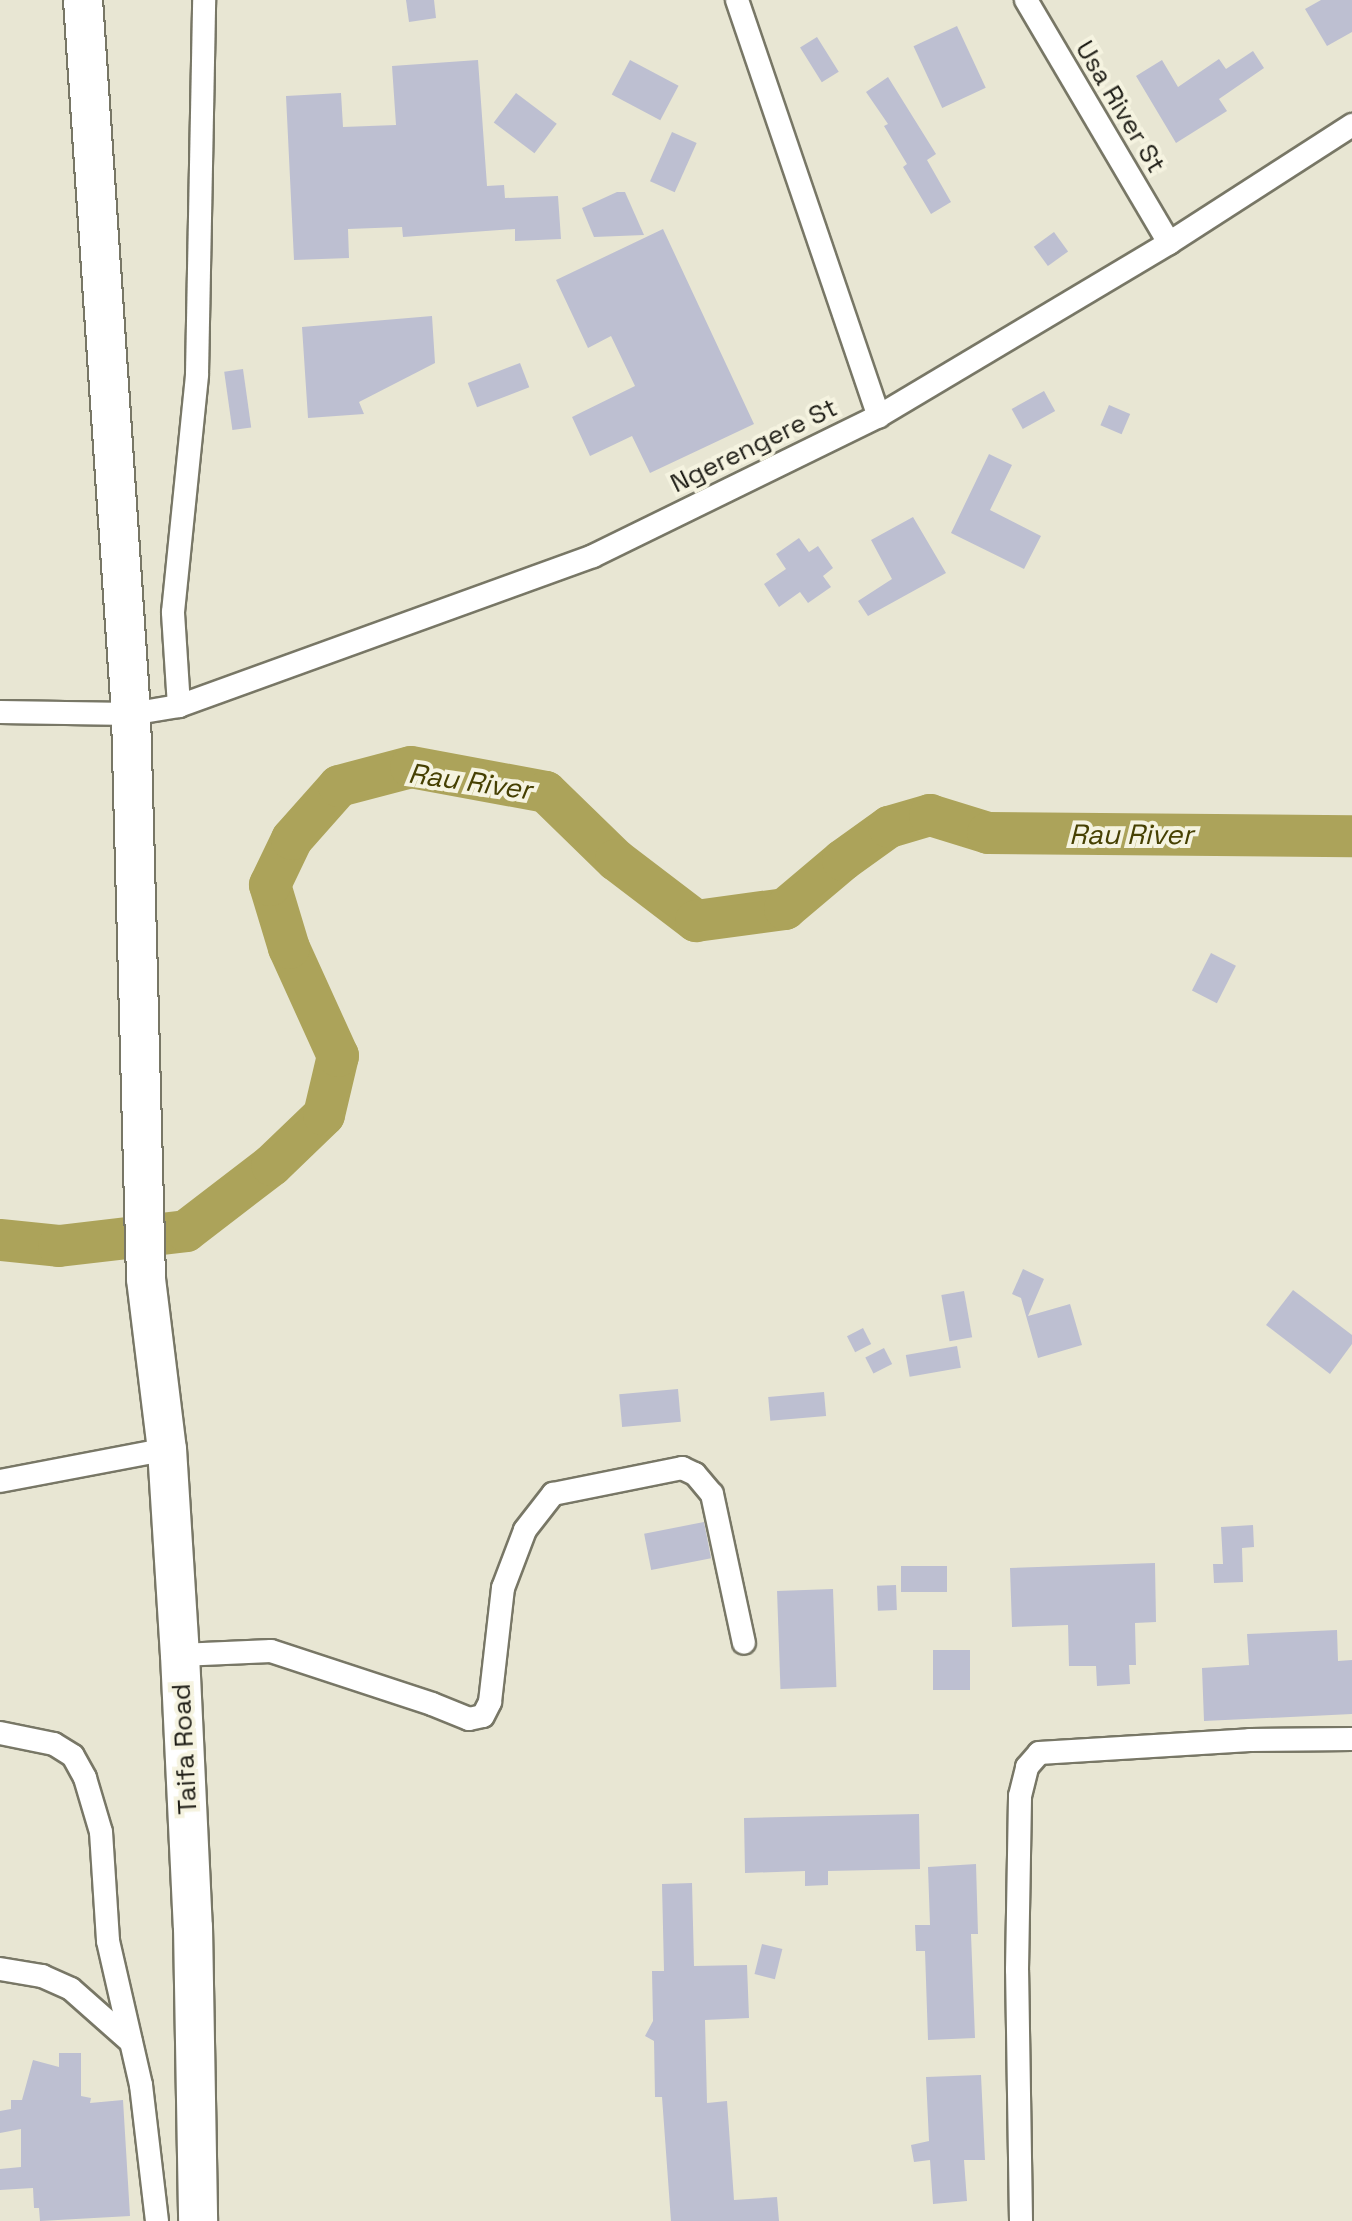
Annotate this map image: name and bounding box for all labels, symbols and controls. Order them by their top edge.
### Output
street label: Usa River St [1068,35,1172,179]
street label: Ngerengere St [666,392,842,500]
water label: Rau River [406,756,534,806]
water label: Rau River [1069,817,1193,851]
street label: Taifa Road [166,1683,204,1815]

